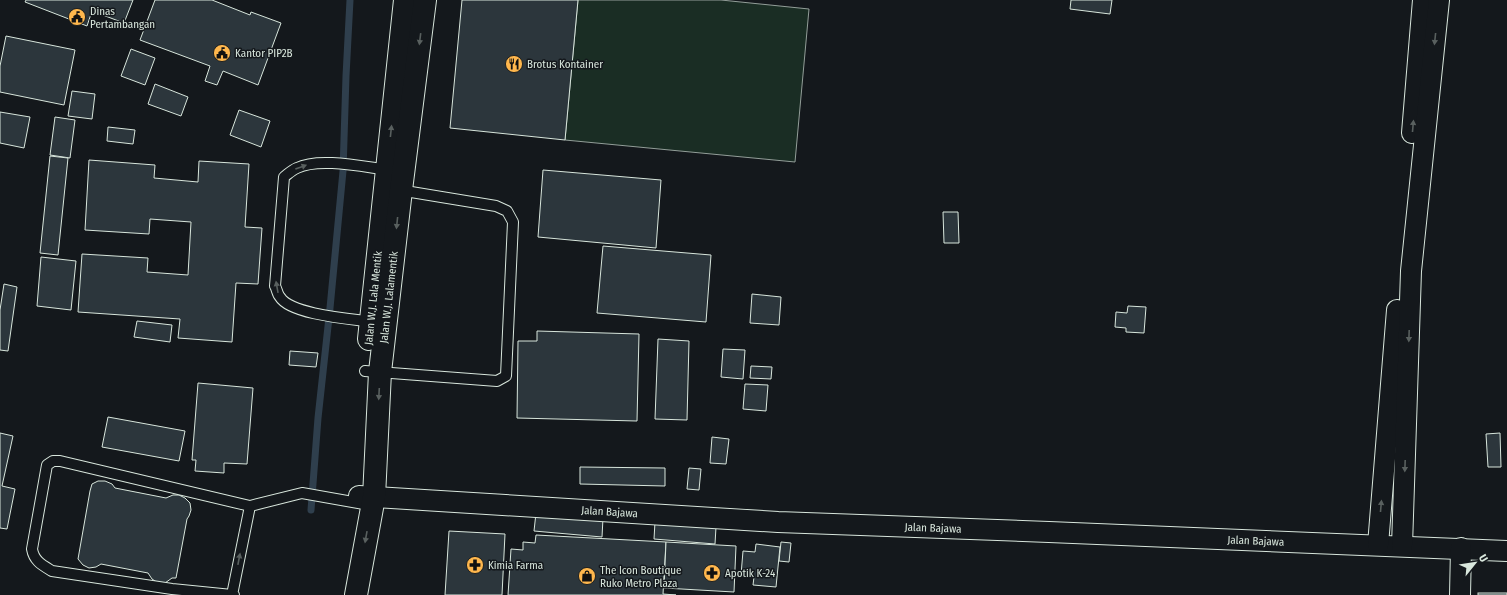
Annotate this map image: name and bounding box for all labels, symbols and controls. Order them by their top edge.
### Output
place label: Dinas Pertambangan [90,5,155,31]
public building icon: Dinas Pertambangan [67,7,87,27]
one-way arrow [417,33,423,45]
one-way arrow [1432,33,1438,45]
public building icon: Kantor PIP2B [212,43,232,63]
place label: Kantor PIP2B [235,47,293,60]
restaurant icon: Brotus Kontainer [504,54,524,74]
place label: Brotus Kontainer [527,58,603,71]
one-way arrow [1409,120,1416,132]
one-way arrow [388,125,394,137]
one-way arrow [295,164,307,170]
one-way arrow [394,217,400,229]
street label: Jalan W.J. Lala Mentik [362,250,385,346]
street label: Jalan W.J. Lalamentik [377,250,401,344]
one-way arrow [274,280,280,293]
one-way arrow [1406,330,1412,343]
one-way arrow [375,388,382,400]
one-way arrow [1402,459,1408,472]
one-way arrow [1378,500,1385,512]
street label: Jalan Bajawa [581,504,638,520]
street label: Jalan Bajawa [904,521,962,536]
one-way arrow [363,531,369,544]
street label: Jalan Bajawa [1227,533,1284,549]
north arrow [1455,543,1495,583]
text: U [1476,552,1490,564]
one-way arrow [236,553,242,565]
pharmacy icon: Kimia Farma [465,555,485,575]
place label: Kimia Farma [488,559,543,572]
pharmacy icon: Apotik K-24 [702,563,722,583]
place label: The Icon Boutique Ruko Metro Plaza [600,564,681,590]
shop icon: The Icon Boutique Ruko Metro Plaza [577,566,597,586]
place label: Apotik K-24 [725,567,776,580]

